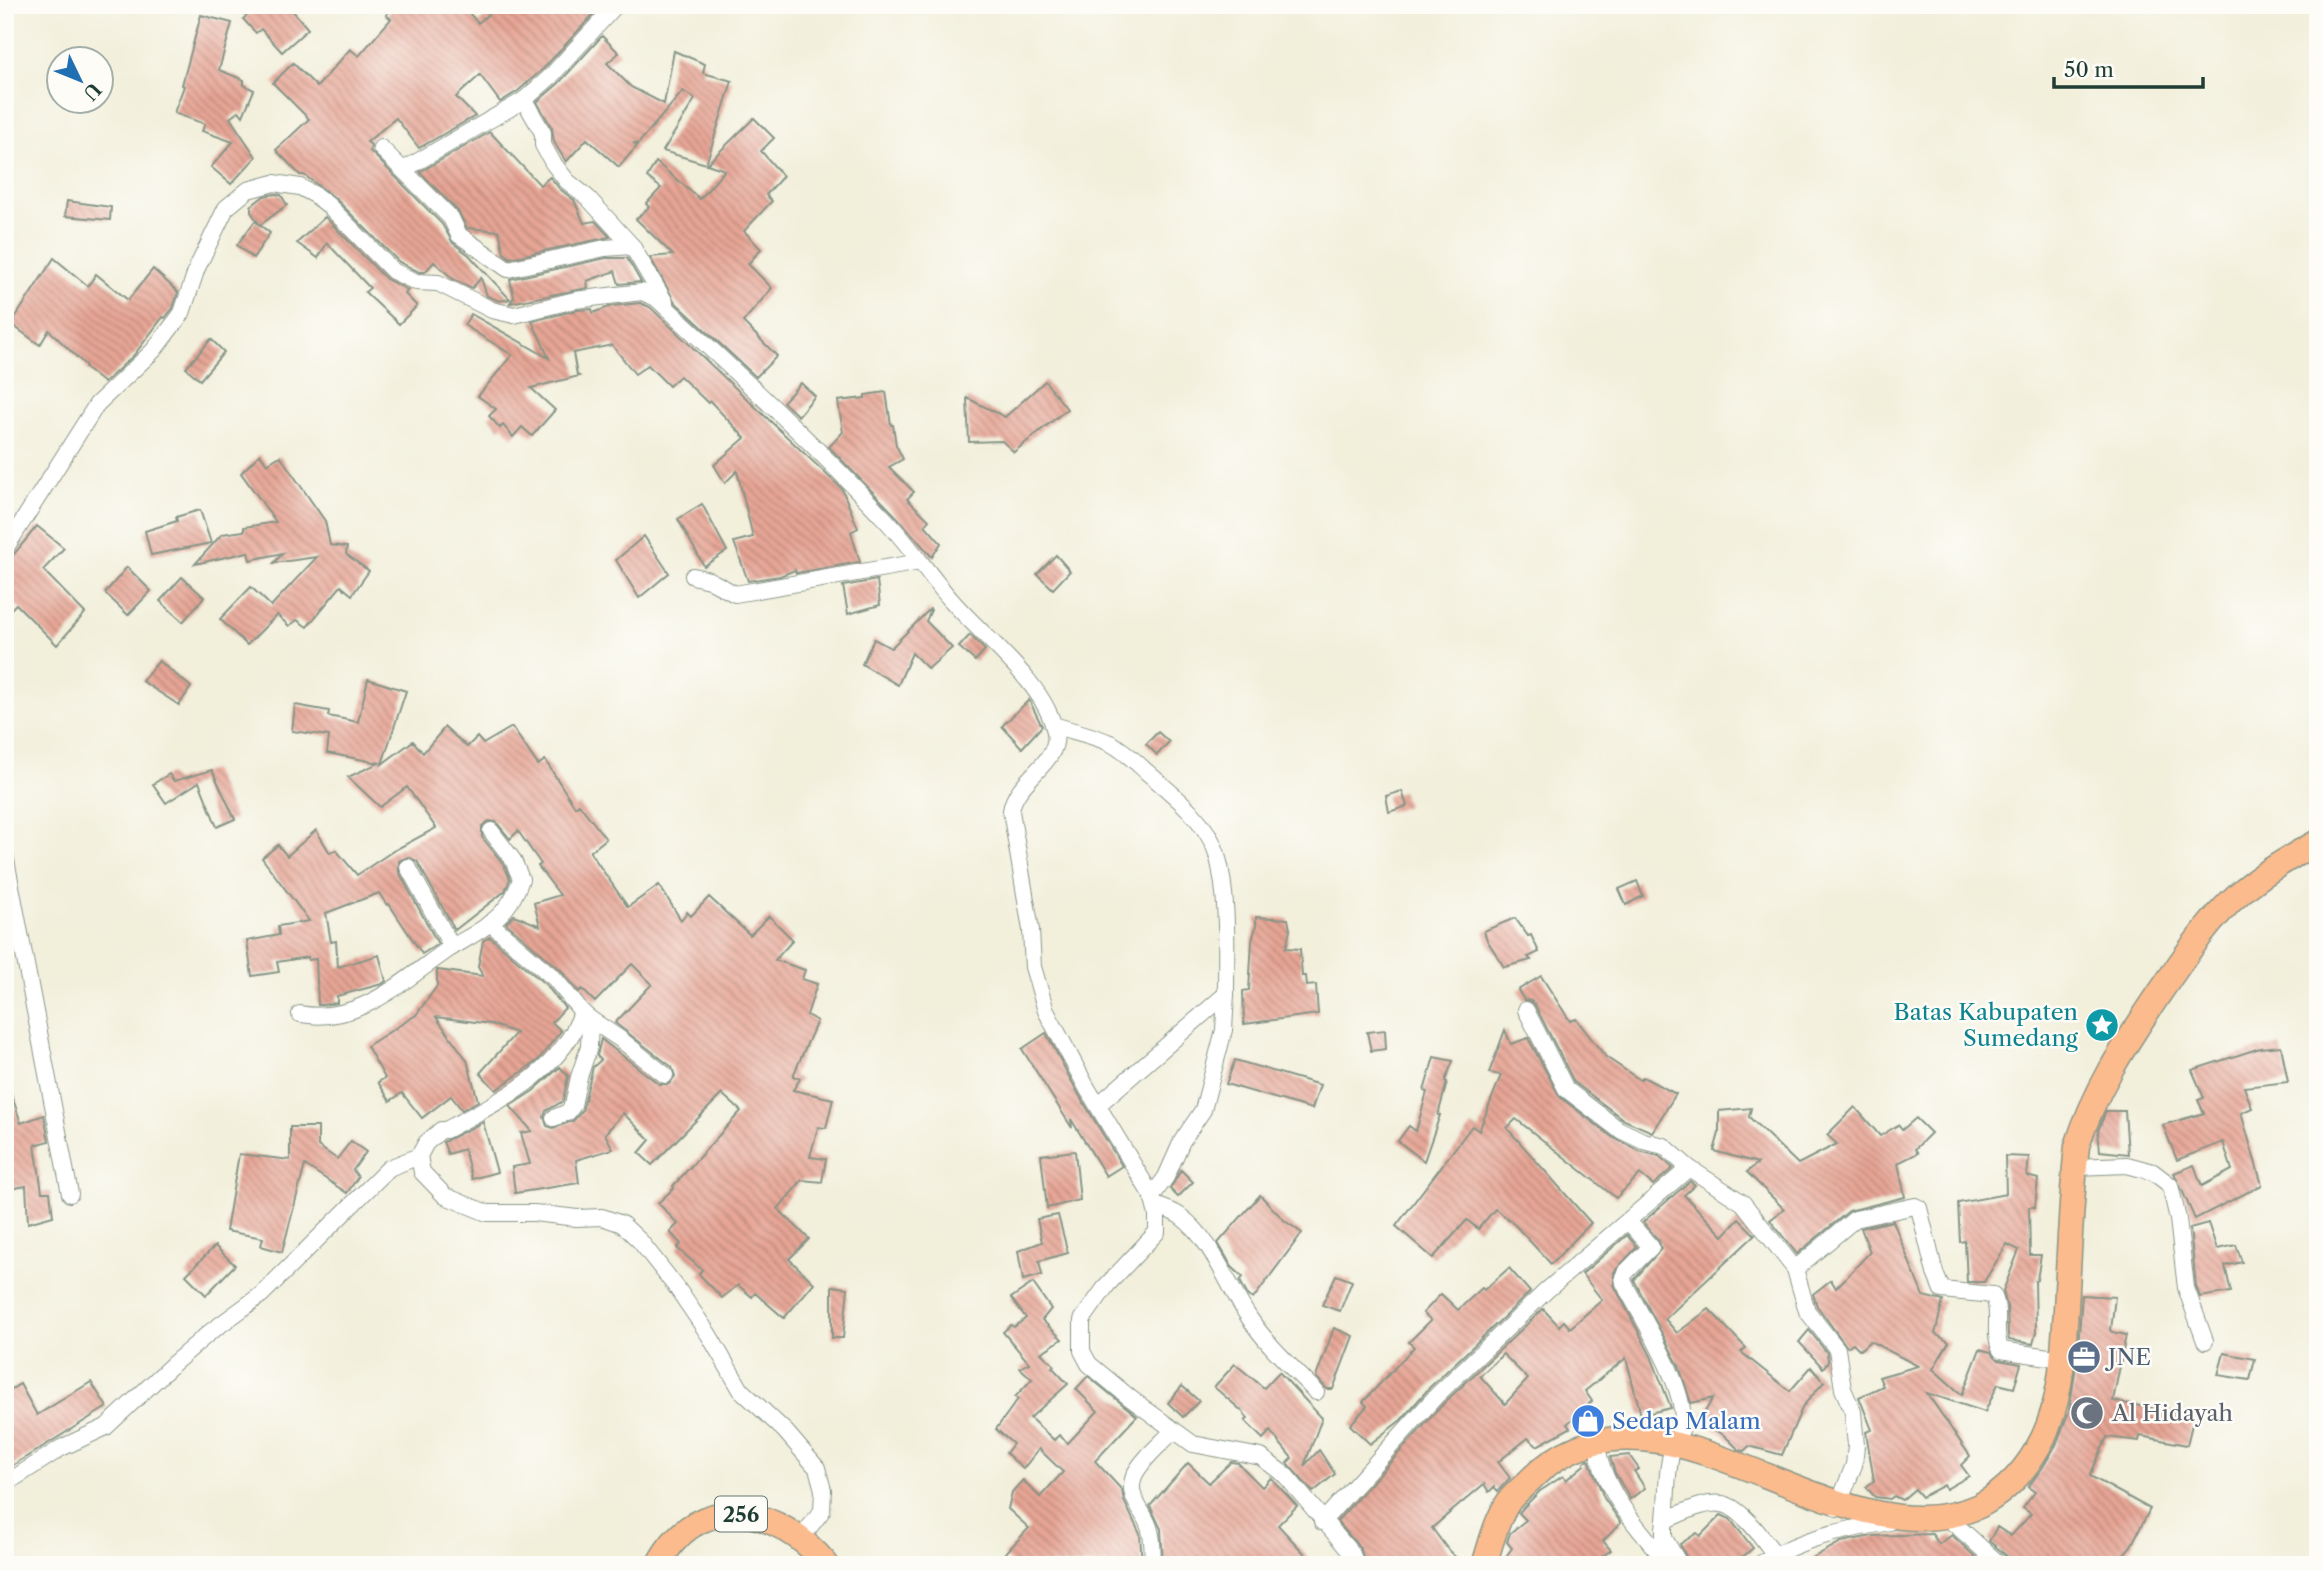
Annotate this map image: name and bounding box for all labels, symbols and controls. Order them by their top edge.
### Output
north arrow [46,46,116,116]
scale bar [2054,46,2202,90]
text: 50 m [2064,57,2114,82]
text: U [78,78,106,105]
place label: Batas Kabupaten Sumedang [1894,998,2079,1052]
place icon: Batas Kabupaten Sumedang [2083,1006,2121,1044]
office icon: JNE [2065,1338,2103,1376]
place label: JNE [2105,1343,2151,1371]
mosque icon: Al Hidayah [2068,1394,2106,1432]
place label: Al Hidayah [2111,1399,2233,1427]
shop icon: Sedap Malam [1569,1402,1607,1440]
place label: Sedap Malam [1612,1407,1761,1435]
road number: 256 [715,1496,767,1532]

